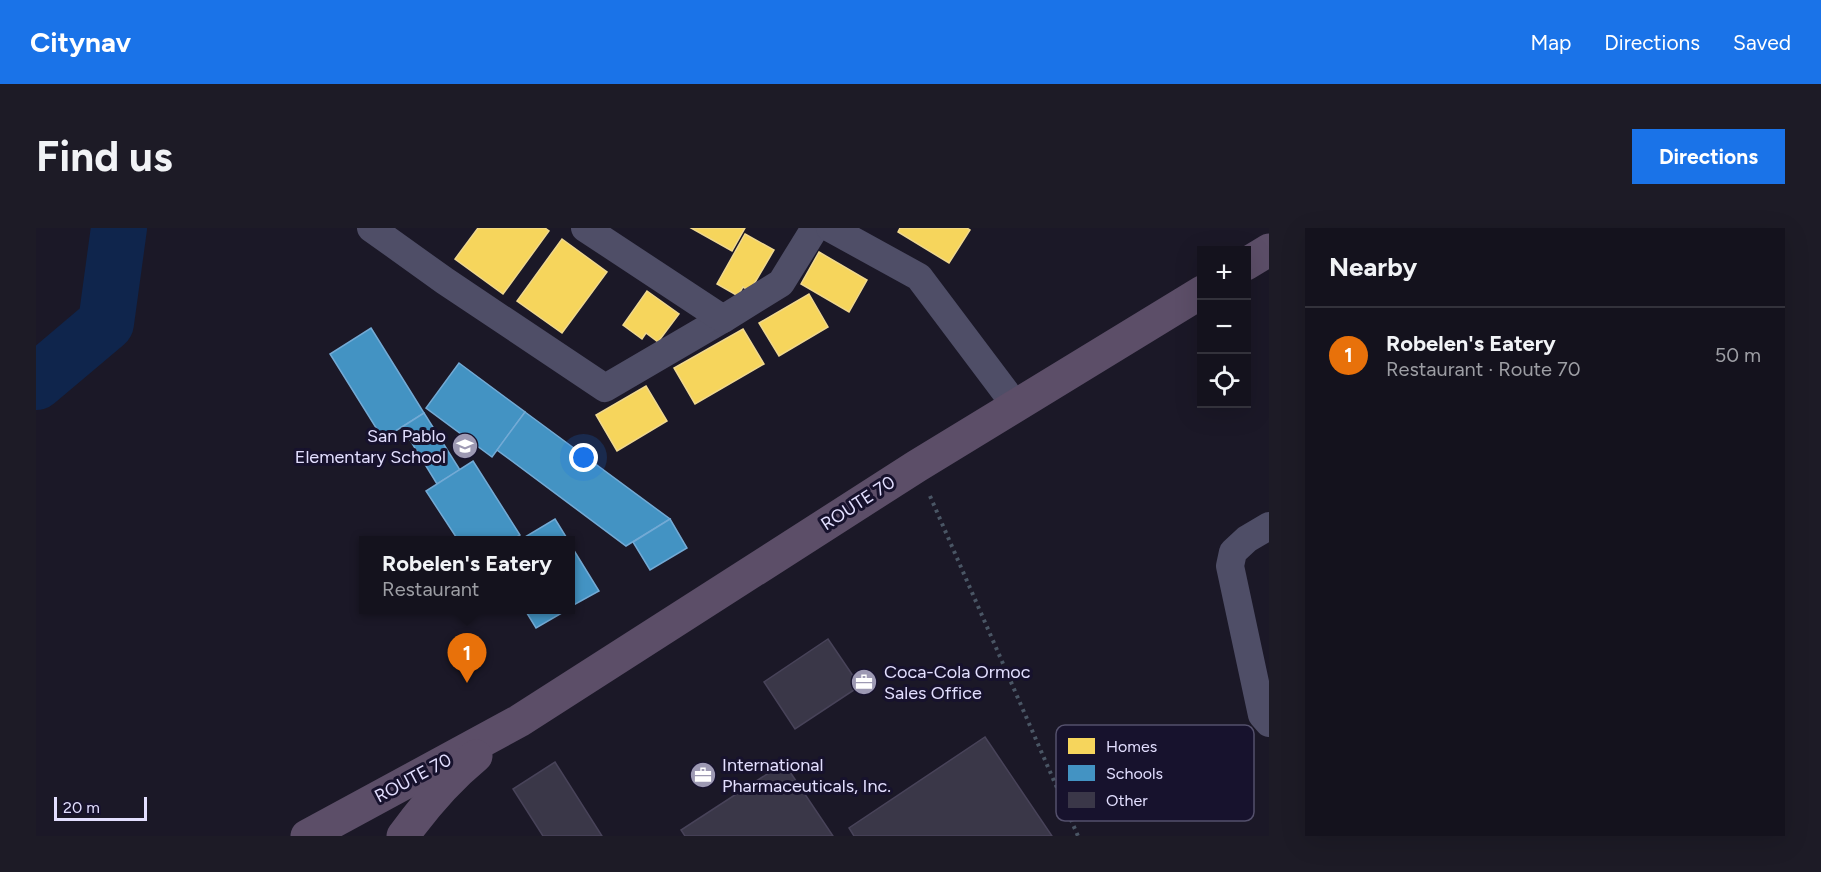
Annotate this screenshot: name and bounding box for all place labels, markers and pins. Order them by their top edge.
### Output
place label: San Pablo Elementary School [295,425,446,468]
school or university icon: San Pablo Elementary School [450,431,480,461]
pin: 1 [448,634,486,683]
place label: Coca-Cola Ormoc Sales Office [884,661,1031,704]
office icon: Coca-Cola Ormoc Sales Office [849,667,879,697]
place label: International Pharmaceuticals, Inc. [722,754,891,797]
office icon: International Pharmaceuticals, Inc. [688,760,718,790]

